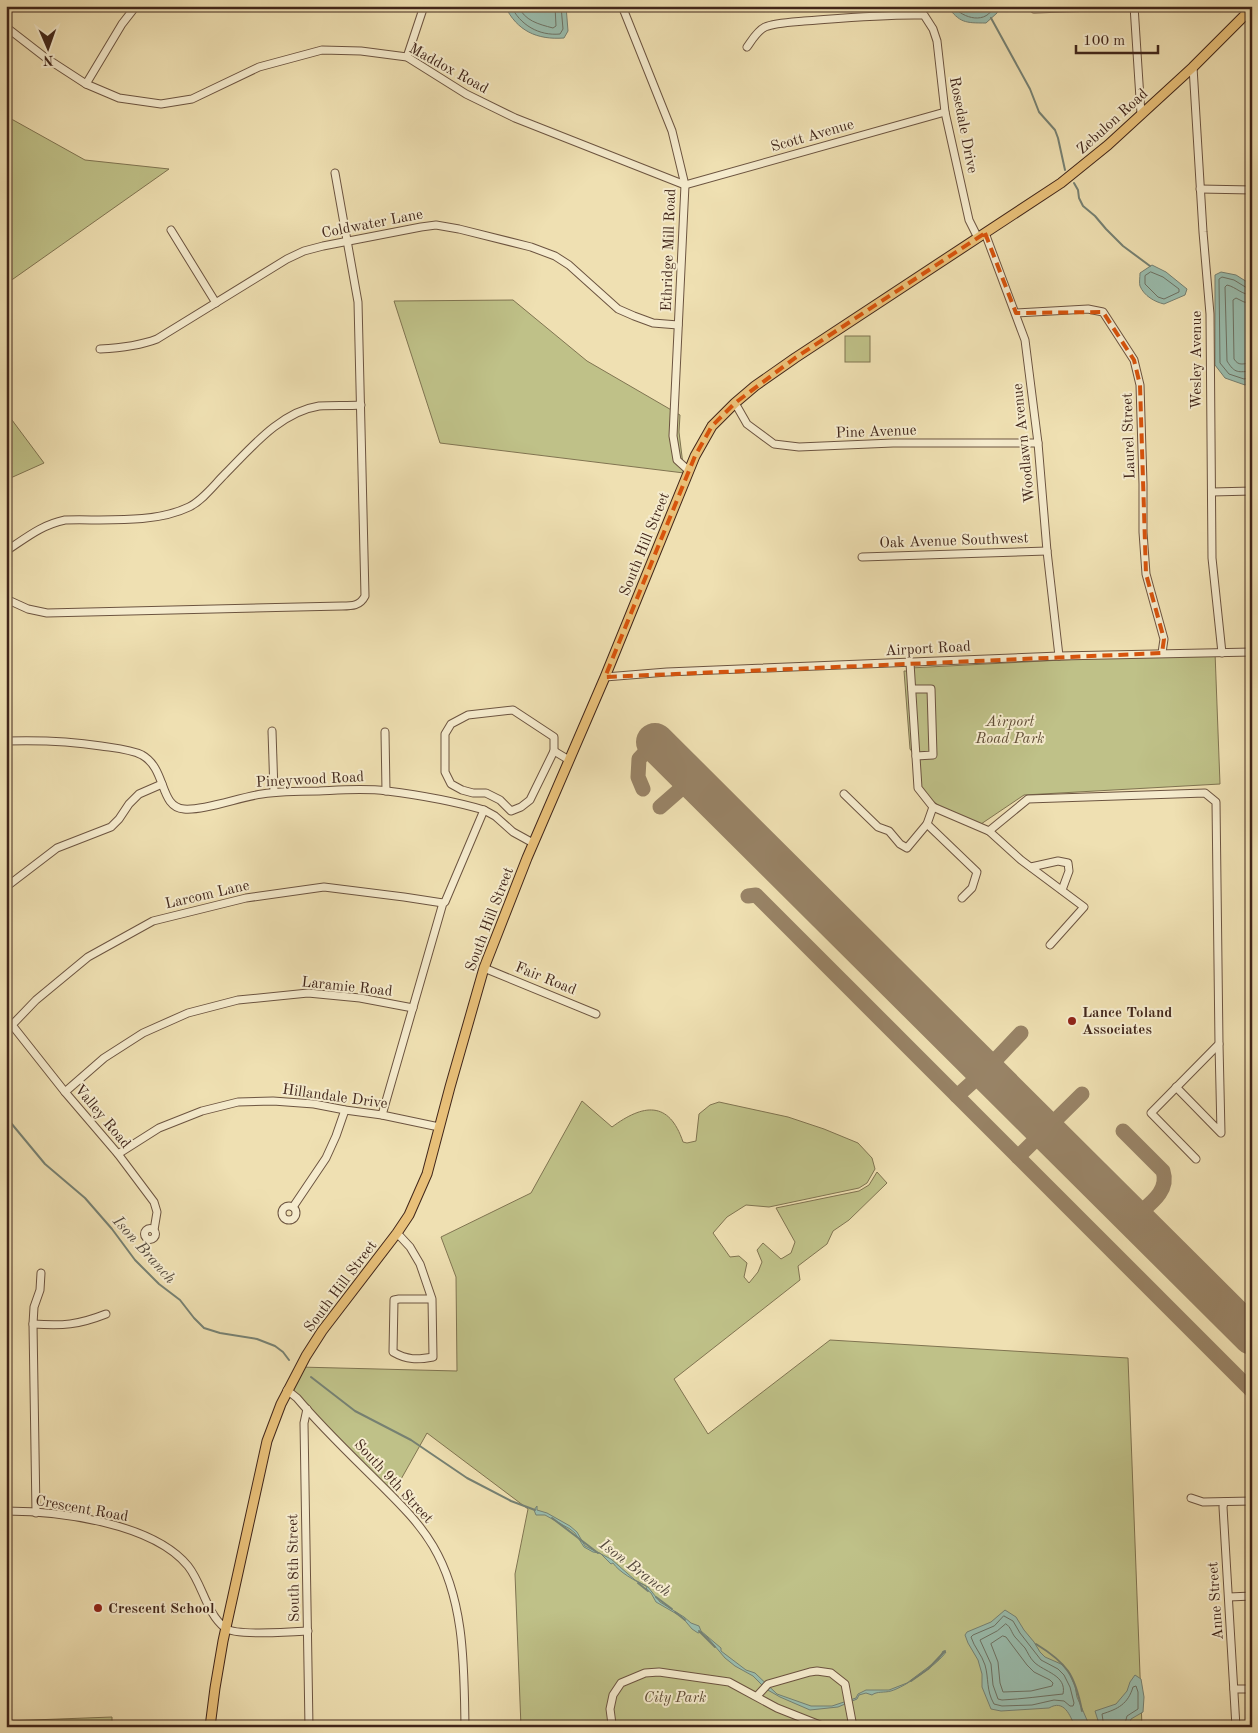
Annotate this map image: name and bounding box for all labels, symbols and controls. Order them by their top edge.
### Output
north arrow [22,22,72,72]
scale bar [1076,22,1158,54]
text: 100 m [1083,34,1125,49]
street label: Maddox Road [406,41,491,97]
text: N [43,53,54,67]
street label: Rosedale Drive [946,76,979,175]
street label: Zebulon Road [1075,86,1151,158]
street label: Scott Avenue [769,117,856,155]
street label: Ethridge Mill Road [660,188,679,312]
street label: Coldwater Lane [320,207,424,242]
street label: Wesley Avenue [1190,311,1205,409]
street label: Woodlawn Avenue [1011,382,1038,503]
street label: Laurel Street [1120,392,1139,479]
street label: Pine Avenue [835,424,917,441]
street label: South Hill Street [618,491,673,598]
street label: Oak Avenue Southwest [879,531,1029,552]
street label: Airport Road [885,640,972,659]
park label: Airport Road Park [975,715,1044,747]
street label: Pineywood Road [256,770,365,791]
street label: South Hill Street [464,865,517,974]
street label: Larcom Lane [164,878,251,912]
street label: Fair Road [513,960,578,998]
street label: Laramie Road [301,975,393,1000]
place label: Lance Toland Associates [1082,1006,1172,1038]
marker: Lance Toland Associates [1066,1015,1078,1027]
street label: Valley Road [71,1082,133,1152]
street label: Hillandale Drive [281,1083,388,1112]
water label: Ison Branch [109,1213,178,1287]
street label: South Hill Street [302,1238,380,1335]
street label: South 9th Street [350,1437,435,1527]
street label: Crescent Road [34,1494,130,1525]
street label: South 8th Street [286,1514,303,1622]
water label: Ison Branch [595,1536,673,1600]
street label: Anne Street [1206,1561,1227,1641]
marker: Crescent School [92,1602,104,1614]
place label: Crescent School [108,1602,215,1617]
park label: City Park [644,1691,706,1706]

